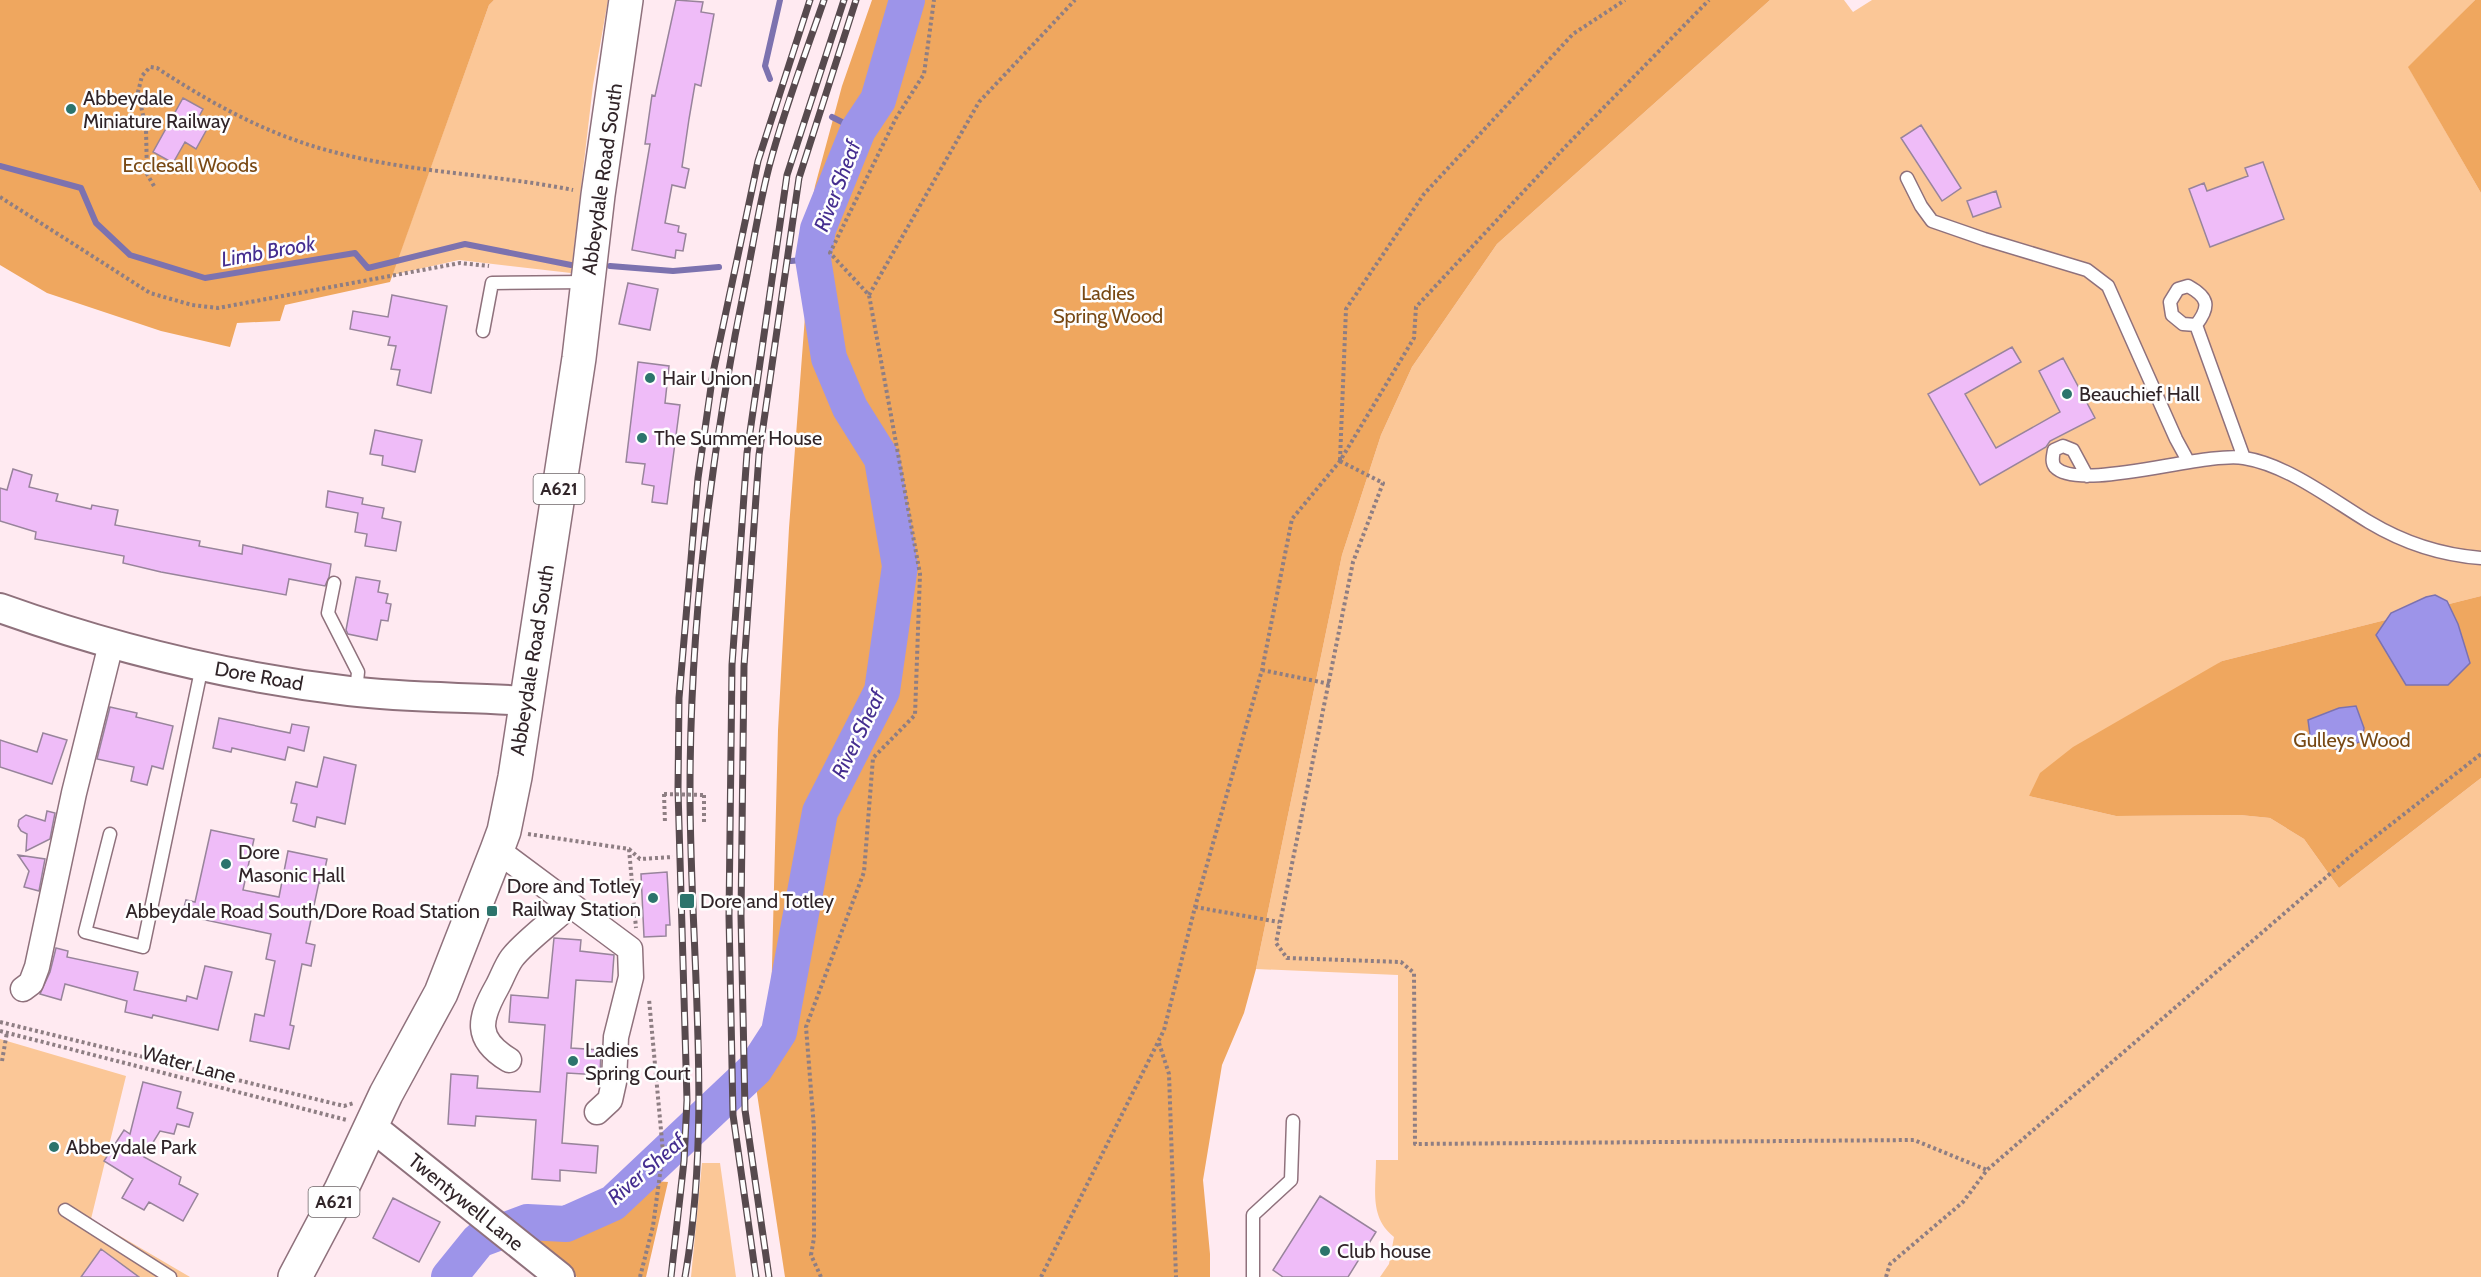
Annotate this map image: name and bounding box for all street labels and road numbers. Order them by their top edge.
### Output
street label: Abbeydale Road South [577,82,627,276]
road number: A621 [534,474,584,504]
street label: Abbeydale Road South [505,563,559,757]
street label: Dore Road [213,656,305,696]
street label: Water Lane [139,1040,239,1088]
street label: Twentywell Lane [404,1148,528,1256]
road number: A621 [308,1187,360,1217]

